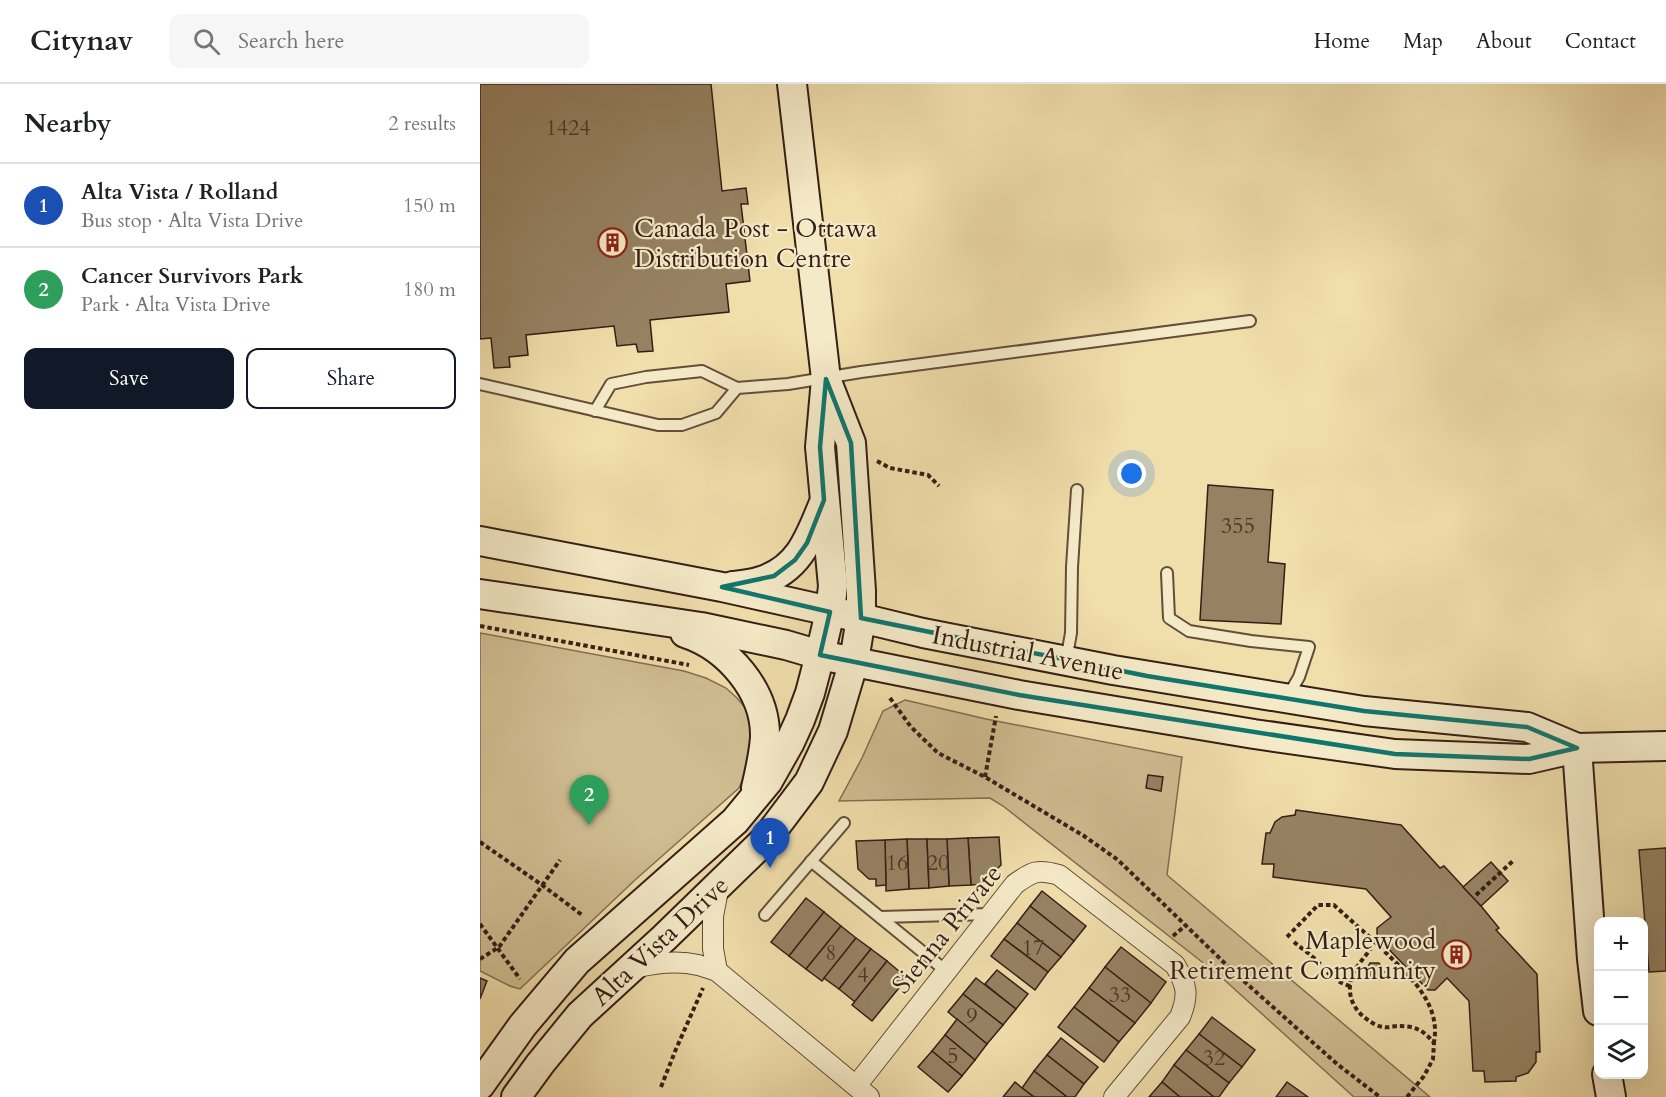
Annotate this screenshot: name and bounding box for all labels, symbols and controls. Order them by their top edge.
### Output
search box [169,14,589,68]
text: Citynav [30,22,133,60]
icon: search [190,25,223,58]
text: Search here [238,26,345,56]
text: Home [1314,27,1370,56]
text: Map [1403,27,1443,56]
text: About [1476,27,1532,56]
text: Contact [1565,27,1636,56]
text: Nearby [24,106,112,141]
text: 2 results [388,110,456,137]
house number: 1424 [545,113,591,143]
text: Alta Vista / Rolland [81,177,278,207]
text: 1 [38,192,49,219]
text: 150 m [403,192,456,219]
text: Bus stop · Alta Vista Drive [81,207,303,234]
place label: Canada Post - Ottawa Distribution Centre [634,211,877,276]
building icon: Canada Post - Ottawa Distribution Centre [597,227,629,259]
text: Cancer Survivors Park [81,261,304,291]
text: 2 [38,276,49,303]
text: 180 m [403,276,456,303]
text: Park · Alta Vista Drive [81,291,271,318]
button: Save [24,348,234,409]
button: Share [246,348,456,409]
your location [1117,459,1146,488]
house number: 355 [1221,511,1255,541]
street label: Industrial Avenue [929,617,1127,689]
pin: 2 [570,776,608,825]
pin: 1 [750,818,790,868]
house number: 16 [886,848,908,878]
house number: 20 [927,848,949,878]
street label: Sienna Private [884,857,1010,1001]
street label: Alta Vista Drive [584,868,736,1014]
map controls [1594,917,1648,1079]
button: + [1594,917,1648,971]
place label: Maplewood Retirement Community [1169,923,1436,988]
house number: 17 [1022,933,1044,963]
house number: 8 [825,938,837,968]
building icon: Maplewood Retirement Community [1441,939,1473,971]
house number: 4 [857,960,869,990]
button: − [1594,971,1648,1025]
house number: 33 [1109,980,1131,1010]
house number: 9 [966,1001,978,1031]
button: layers [1594,1025,1648,1079]
house number: 5 [947,1041,959,1071]
house number: 32 [1203,1043,1225,1073]

